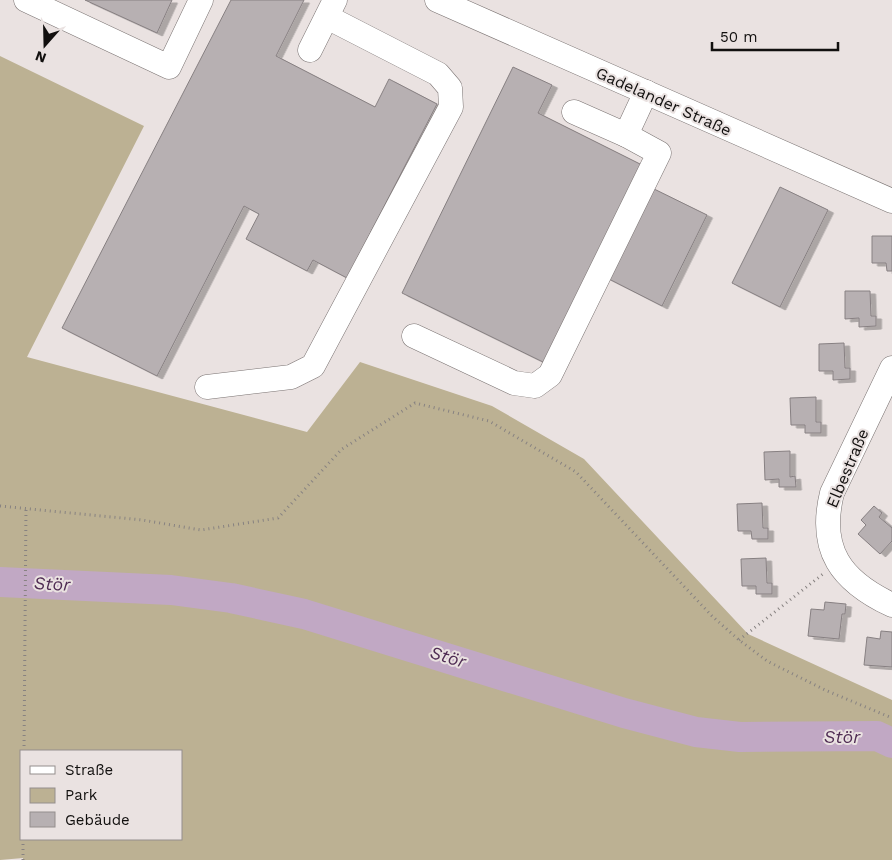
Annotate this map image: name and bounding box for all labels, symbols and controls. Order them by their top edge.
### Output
north arrow [20,20,70,70]
scale bar [712,20,838,52]
text: 50 m [720,28,757,46]
text: N [33,48,48,67]
street label: Gadelander Straße [593,63,734,140]
street label: Elbestraße [822,426,873,511]
water label: Stör [33,572,72,595]
water label: Stör [428,641,470,672]
water label: Stör [824,726,861,747]
legend [20,750,182,840]
text: Straße [65,761,113,779]
text: Park [65,786,98,804]
text: Gebäude [65,811,130,829]

